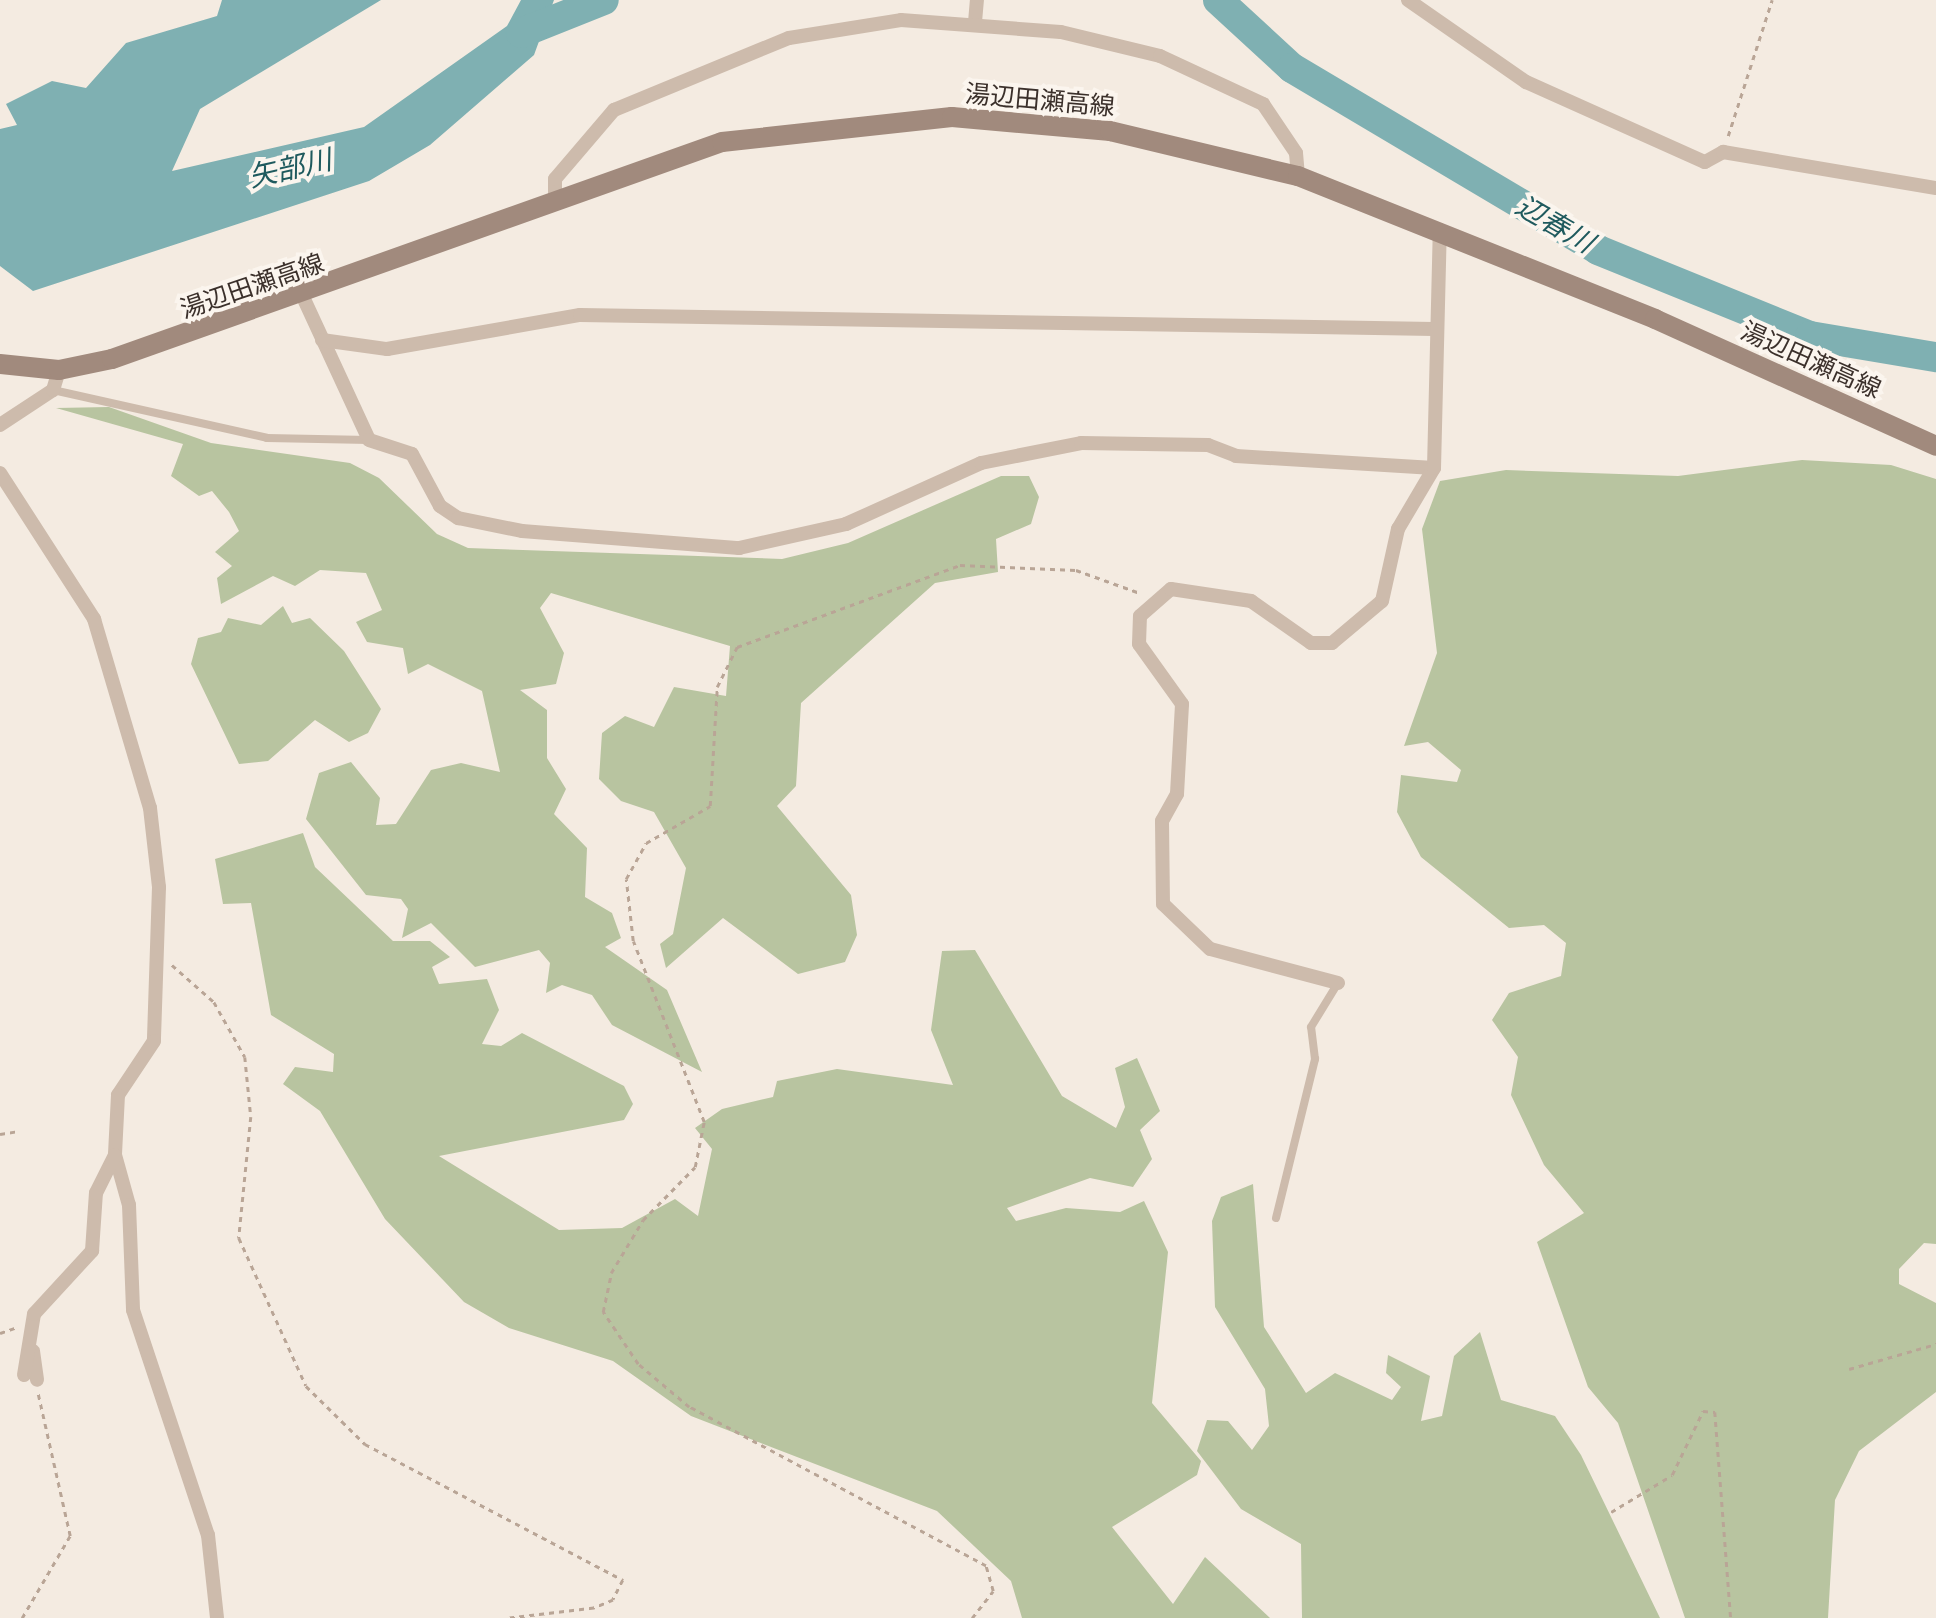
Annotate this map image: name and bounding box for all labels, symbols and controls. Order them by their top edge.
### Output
street label: 湯辺田瀬高線 [964,79,1116,121]
water label: 矢部川 [245,142,335,194]
water label: 辺春川 [1510,188,1600,260]
street label: 湯辺田瀬高線 [176,247,328,325]
street label: 湯辺田瀬高線 [1736,316,1886,404]

